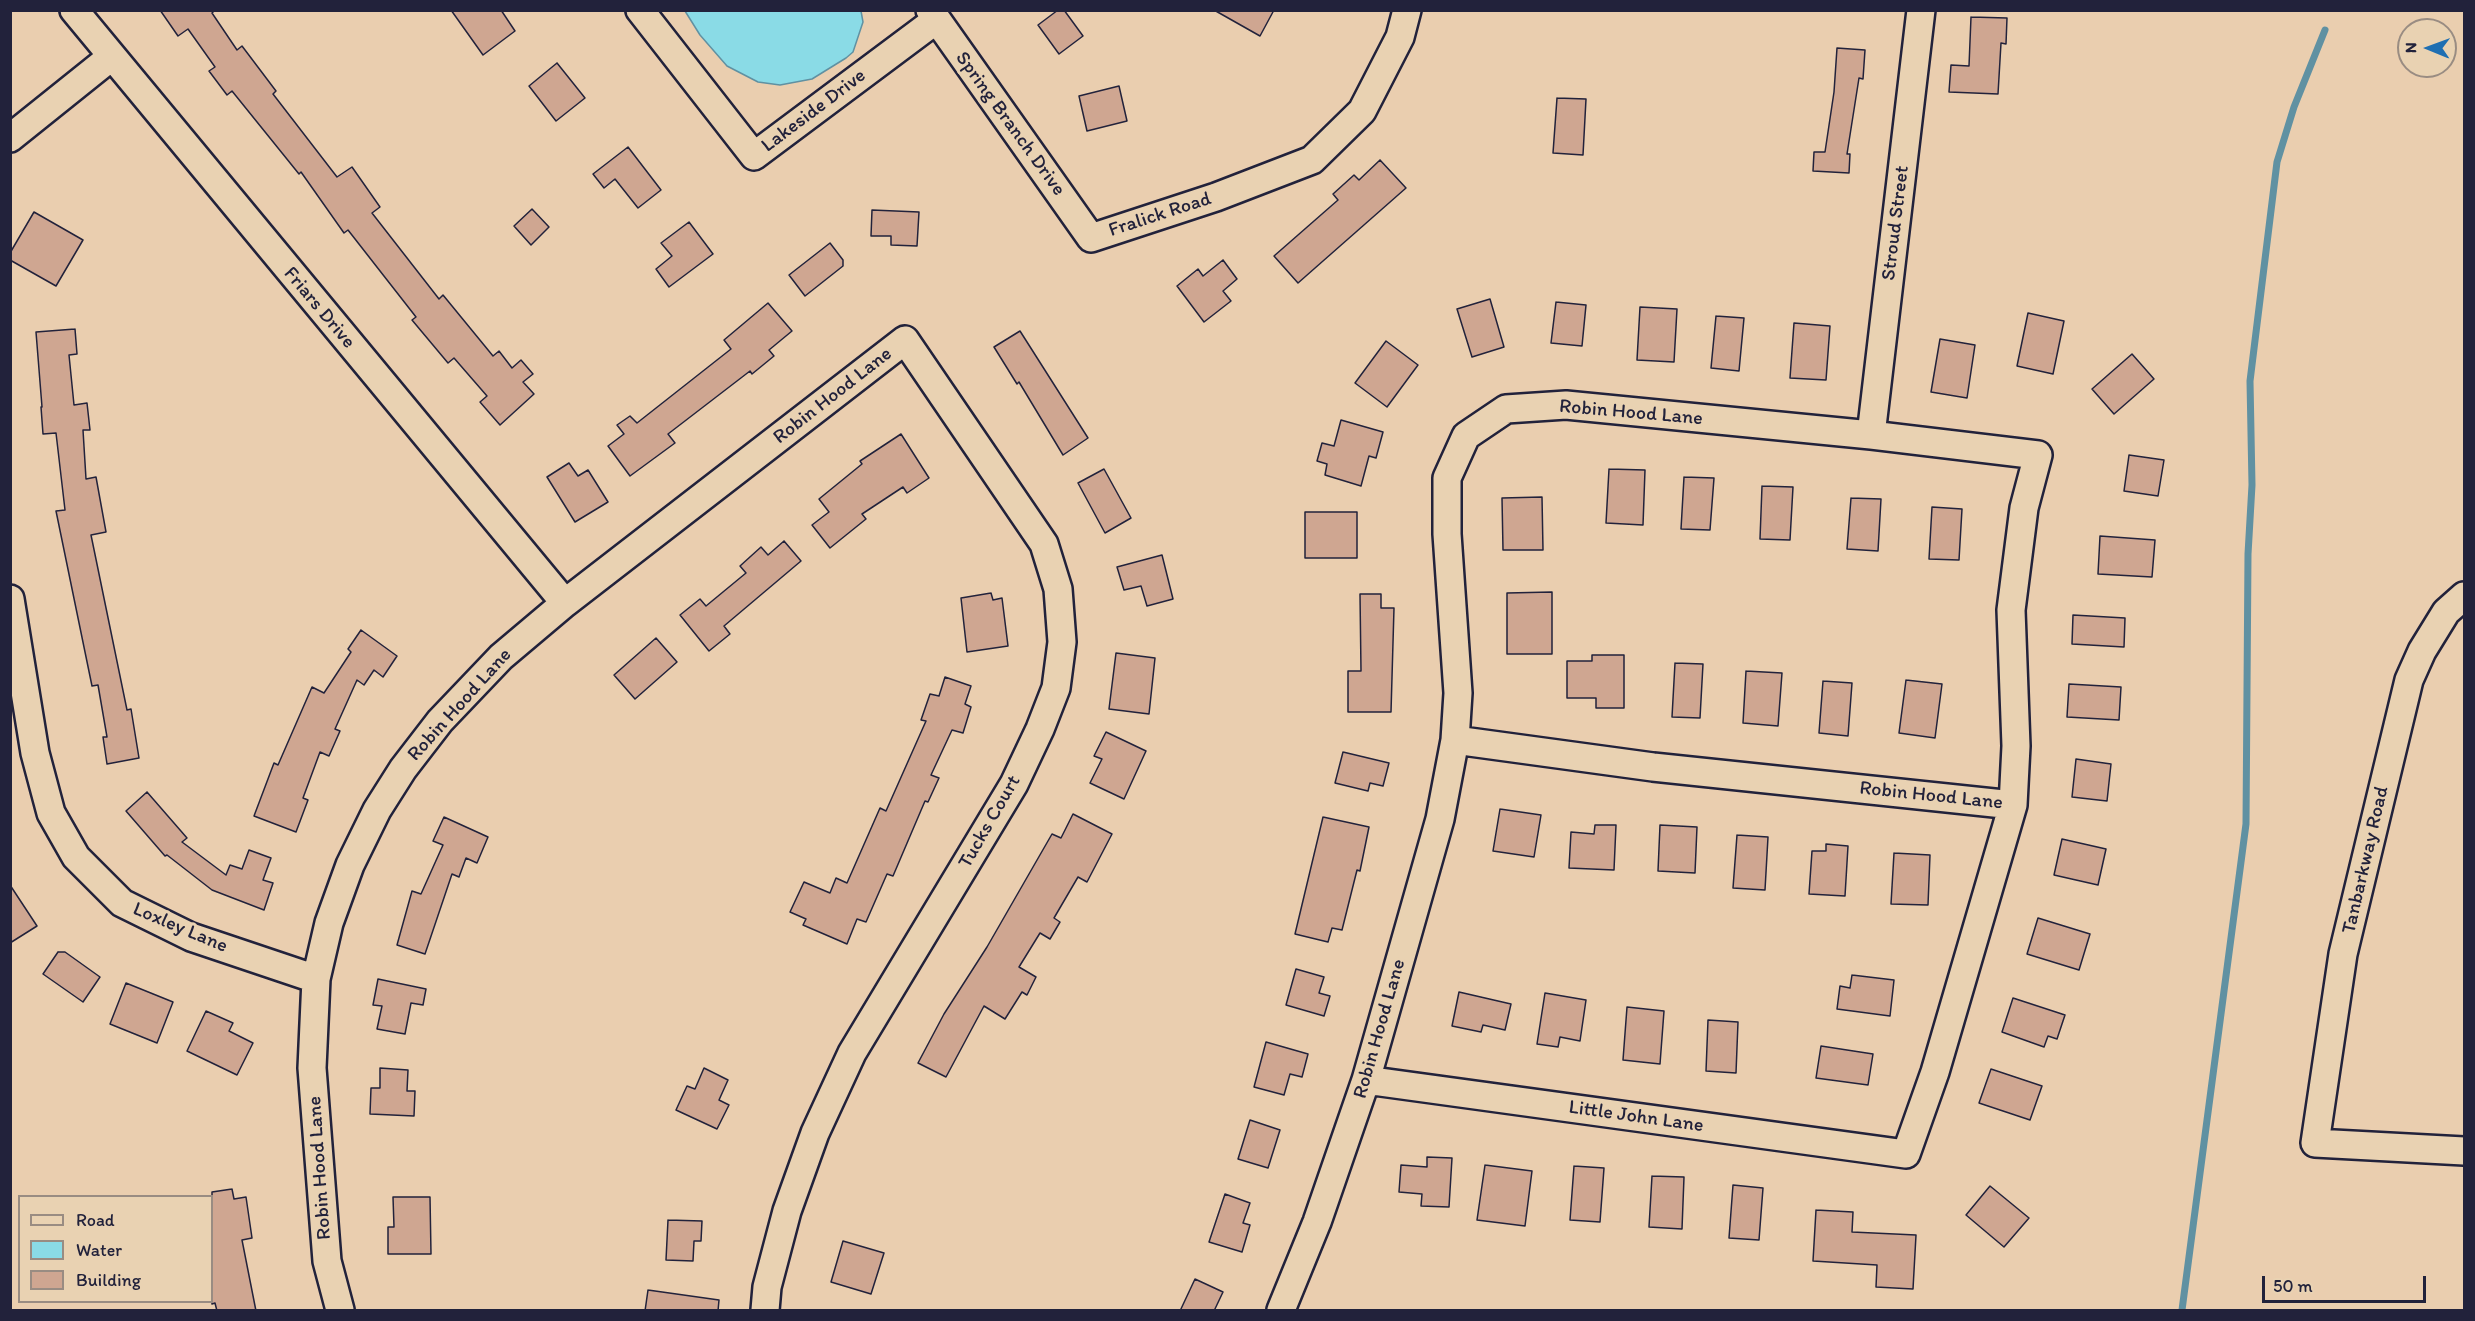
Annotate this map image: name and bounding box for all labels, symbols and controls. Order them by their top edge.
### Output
north arrow [2397,18,2457,78]
text: N [2401,42,2420,53]
street label: Spring Branch Drive [950,47,1070,201]
street label: Lakeside Drive [757,64,871,158]
street label: Stroud Street [1877,164,1915,282]
street label: Fralick Road [1106,187,1214,243]
street label: Friars Drive [278,262,360,354]
street label: Robin Hood Lane [769,342,897,450]
street label: Robin Hood Lane [1558,395,1704,431]
street label: Robin Hood Lane [403,643,517,767]
street label: Tucks Court [954,771,1026,873]
street label: Robin Hood Lane [1858,777,2004,815]
street label: Tanbarkway Road [2337,784,2395,936]
street label: Loxley Lane [129,897,231,959]
street label: Robin Hood Lane [1349,956,1411,1102]
street label: Robin Hood Lane [303,1095,337,1241]
street label: Little John Lane [1567,1096,1705,1138]
legend [18,1195,213,1303]
text: Road [76,1209,115,1231]
text: Water [76,1239,122,1261]
scale bar [2265,1264,2428,1302]
text: Building [76,1269,141,1291]
text: 50 m [2273,1275,2313,1297]

